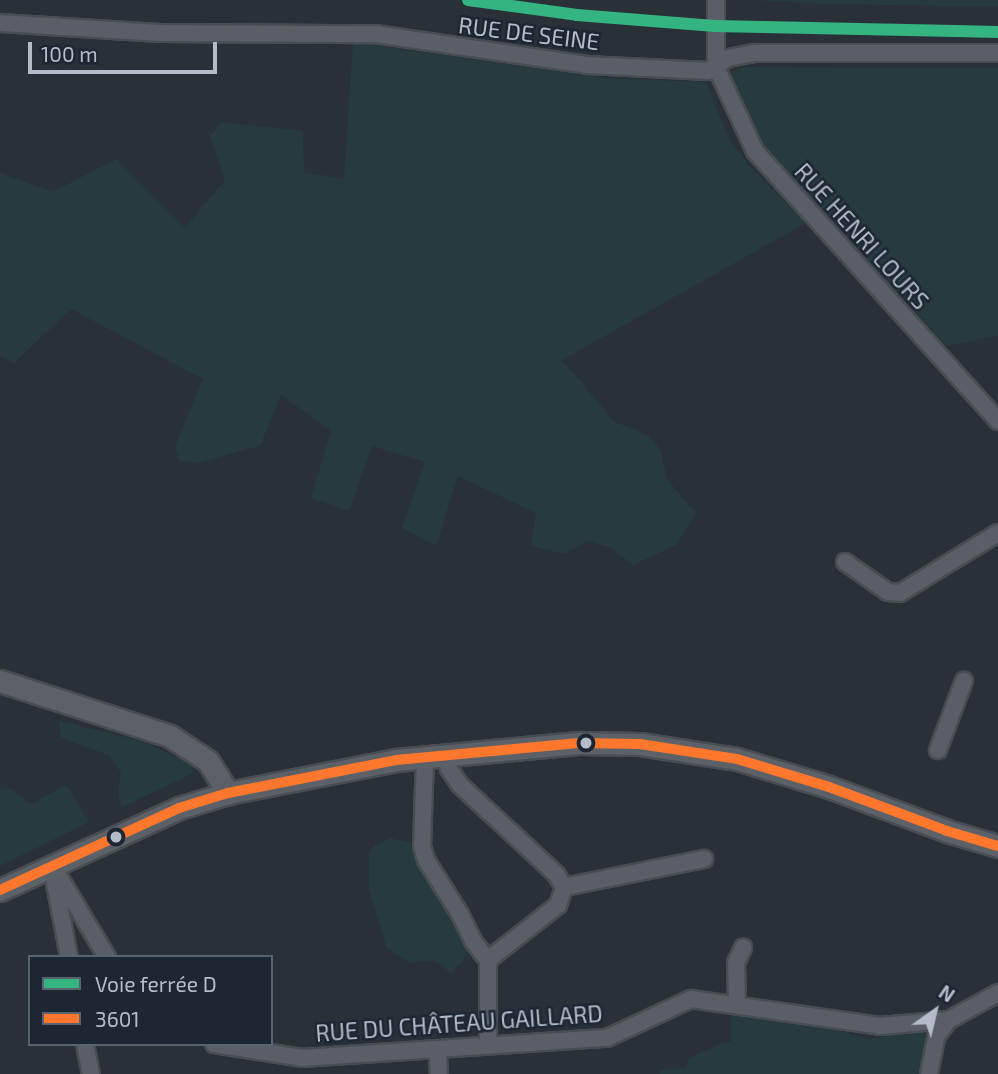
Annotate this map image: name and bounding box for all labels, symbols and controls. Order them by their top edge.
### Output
street label: RUE DE SEINE [457,11,601,55]
scale bar [32,28,220,72]
text: 100 m [41,41,98,66]
street label: RUE HENRI LOURS [789,157,935,315]
unlabelled marker [579,736,593,750]
unlabelled marker [109,830,123,844]
legend [28,955,273,1046]
text: Voie ferrée D [95,971,217,996]
north arrow [900,976,970,1046]
text: N [935,980,959,1007]
street label: RUE DU CHÂTEAU GAILLARD [314,999,604,1047]
text: 3601 [95,1006,140,1031]

